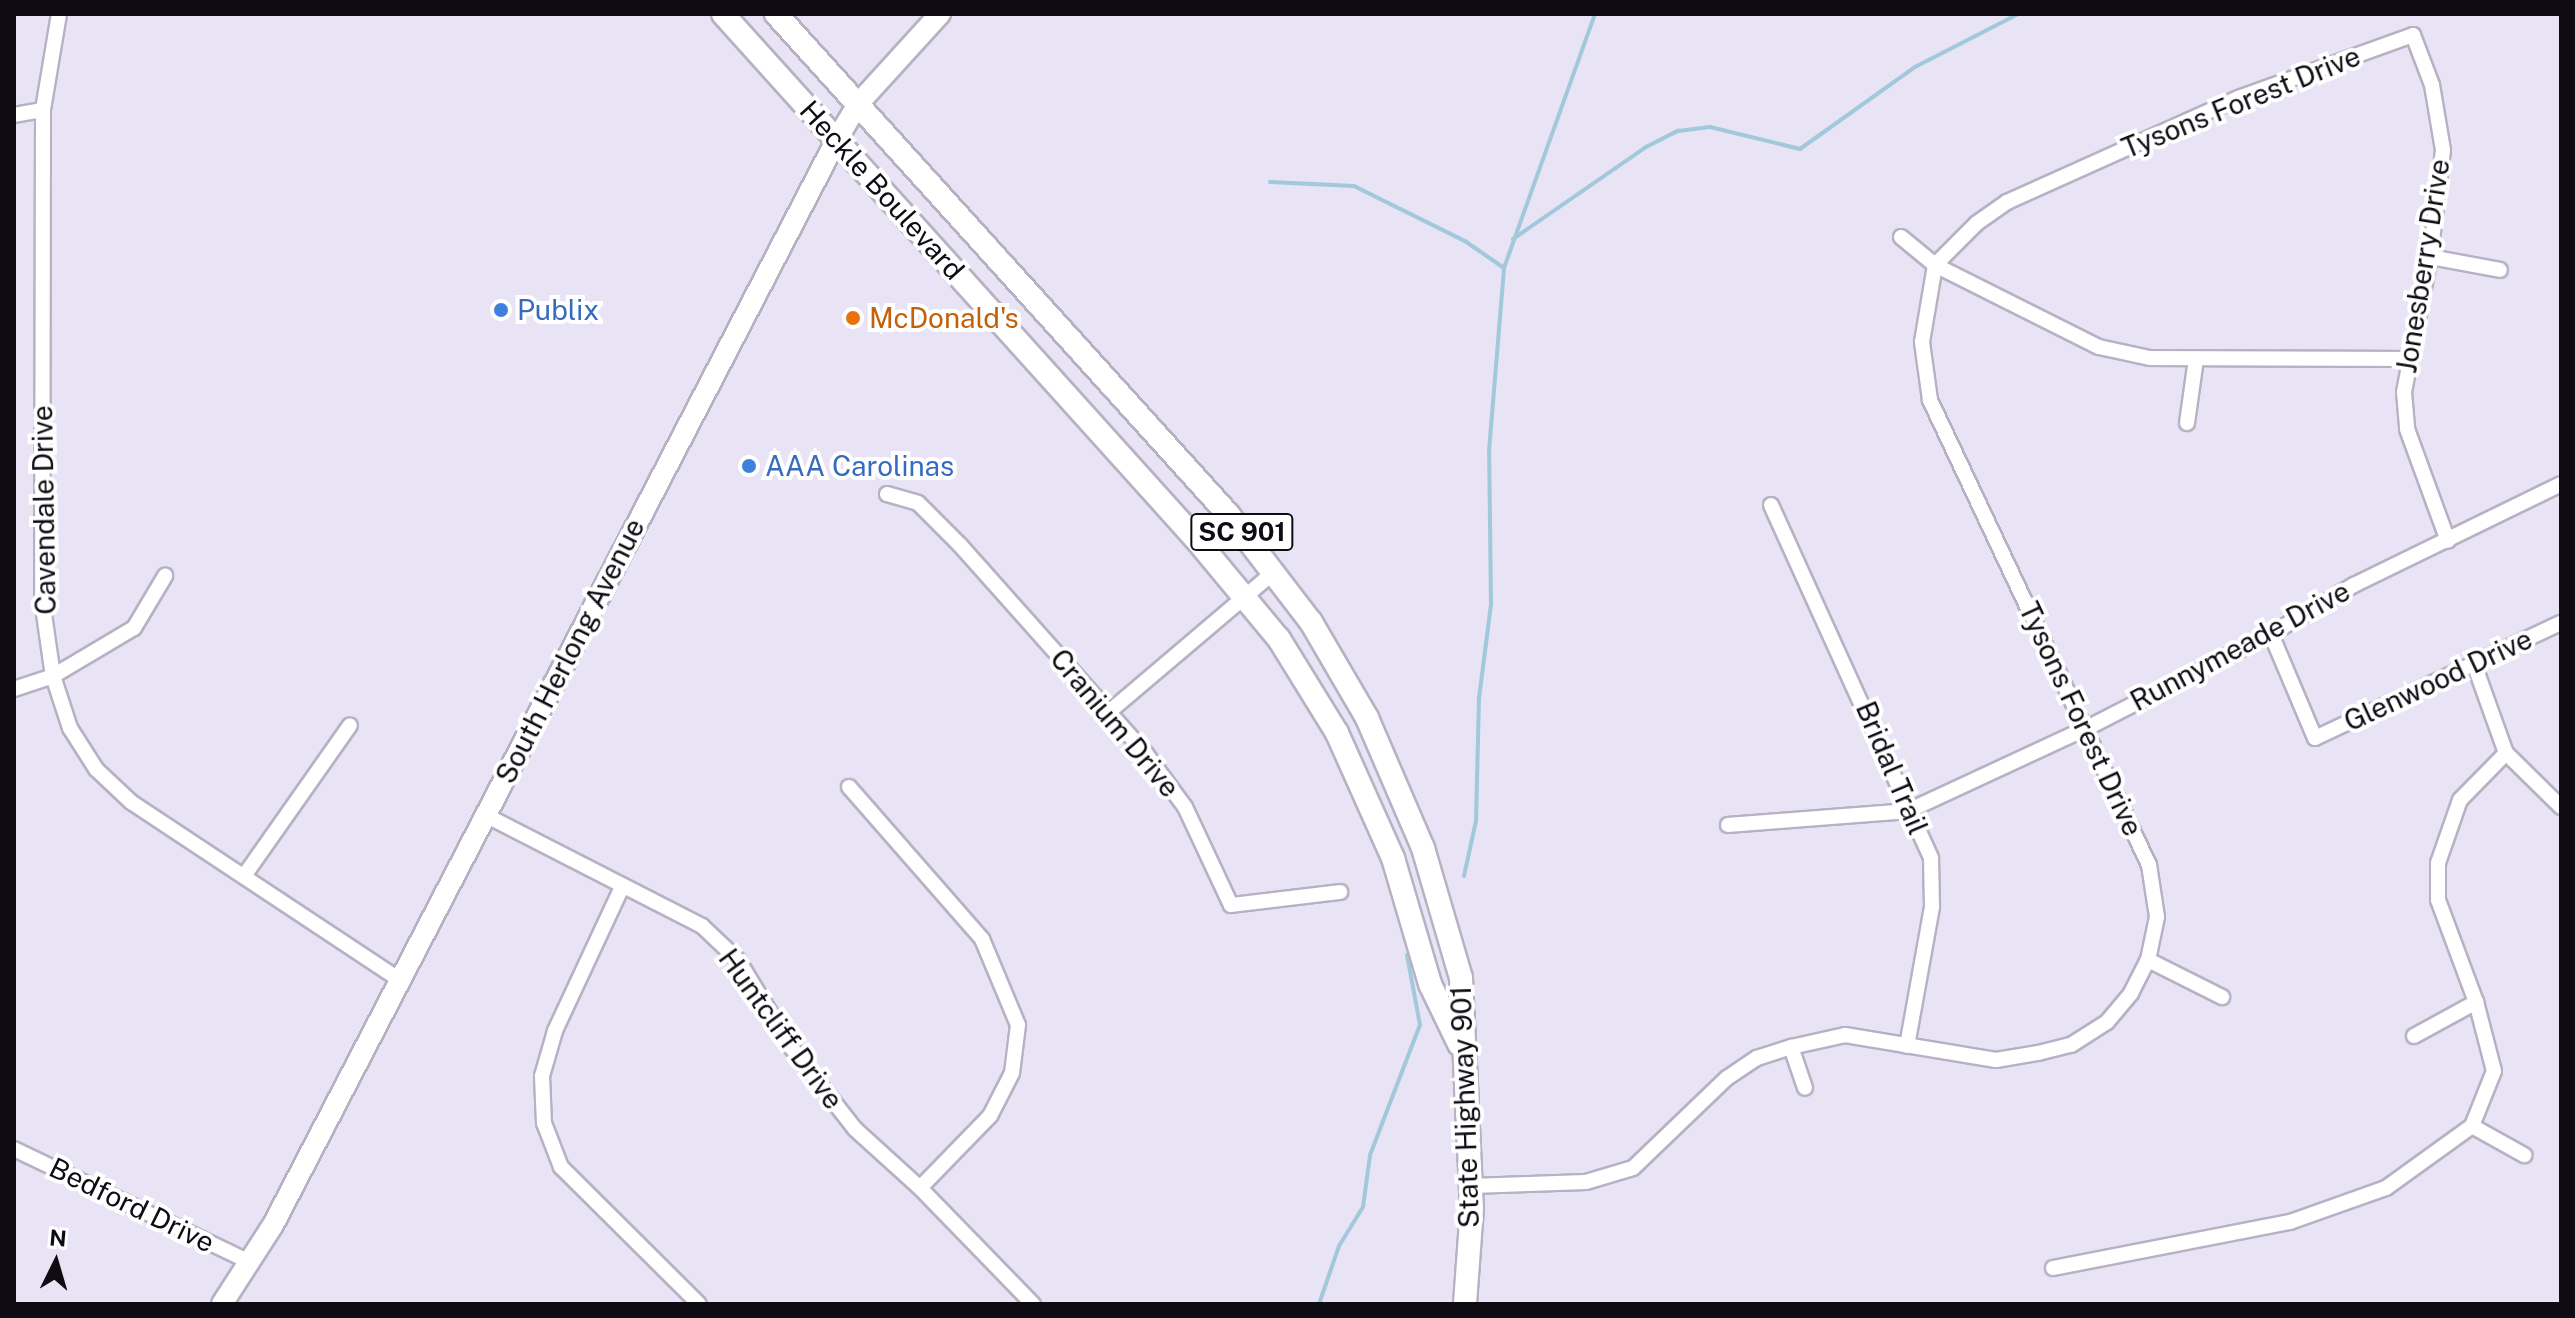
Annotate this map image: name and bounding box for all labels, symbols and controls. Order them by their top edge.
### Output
street label: Tysons Forest Drive [2117,39,2365,165]
street label: Heckle Boulevard [793,93,971,287]
street label: Jonesberry Drive [2389,156,2457,376]
place label: Publix [517,293,599,327]
marker: Publix [492,301,510,319]
place label: McDonald's [869,301,1019,335]
marker: McDonald's [844,309,862,327]
street label: Cavendale Drive [25,405,63,615]
place label: AAA Carolinas [765,449,954,483]
marker: AAA Carolinas [740,457,758,475]
road number: SC 901 [1190,510,1294,554]
street label: South Herlong Avenue [489,513,651,789]
street label: Runnymeade Drive [2125,574,2355,718]
street label: Tysons Forest Drive [2012,597,2150,841]
street label: Glenwood Drive [2339,622,2537,738]
street label: Cranium Drive [1043,642,1187,804]
street label: Bridal Trail [1849,696,1935,840]
street label: Huntcliff Drive [712,942,850,1116]
street label: State Highway 901 [1444,985,1486,1229]
street label: Bedford Drive [44,1151,220,1259]
north arrow [16,1222,96,1302]
text: N [48,1224,68,1252]

